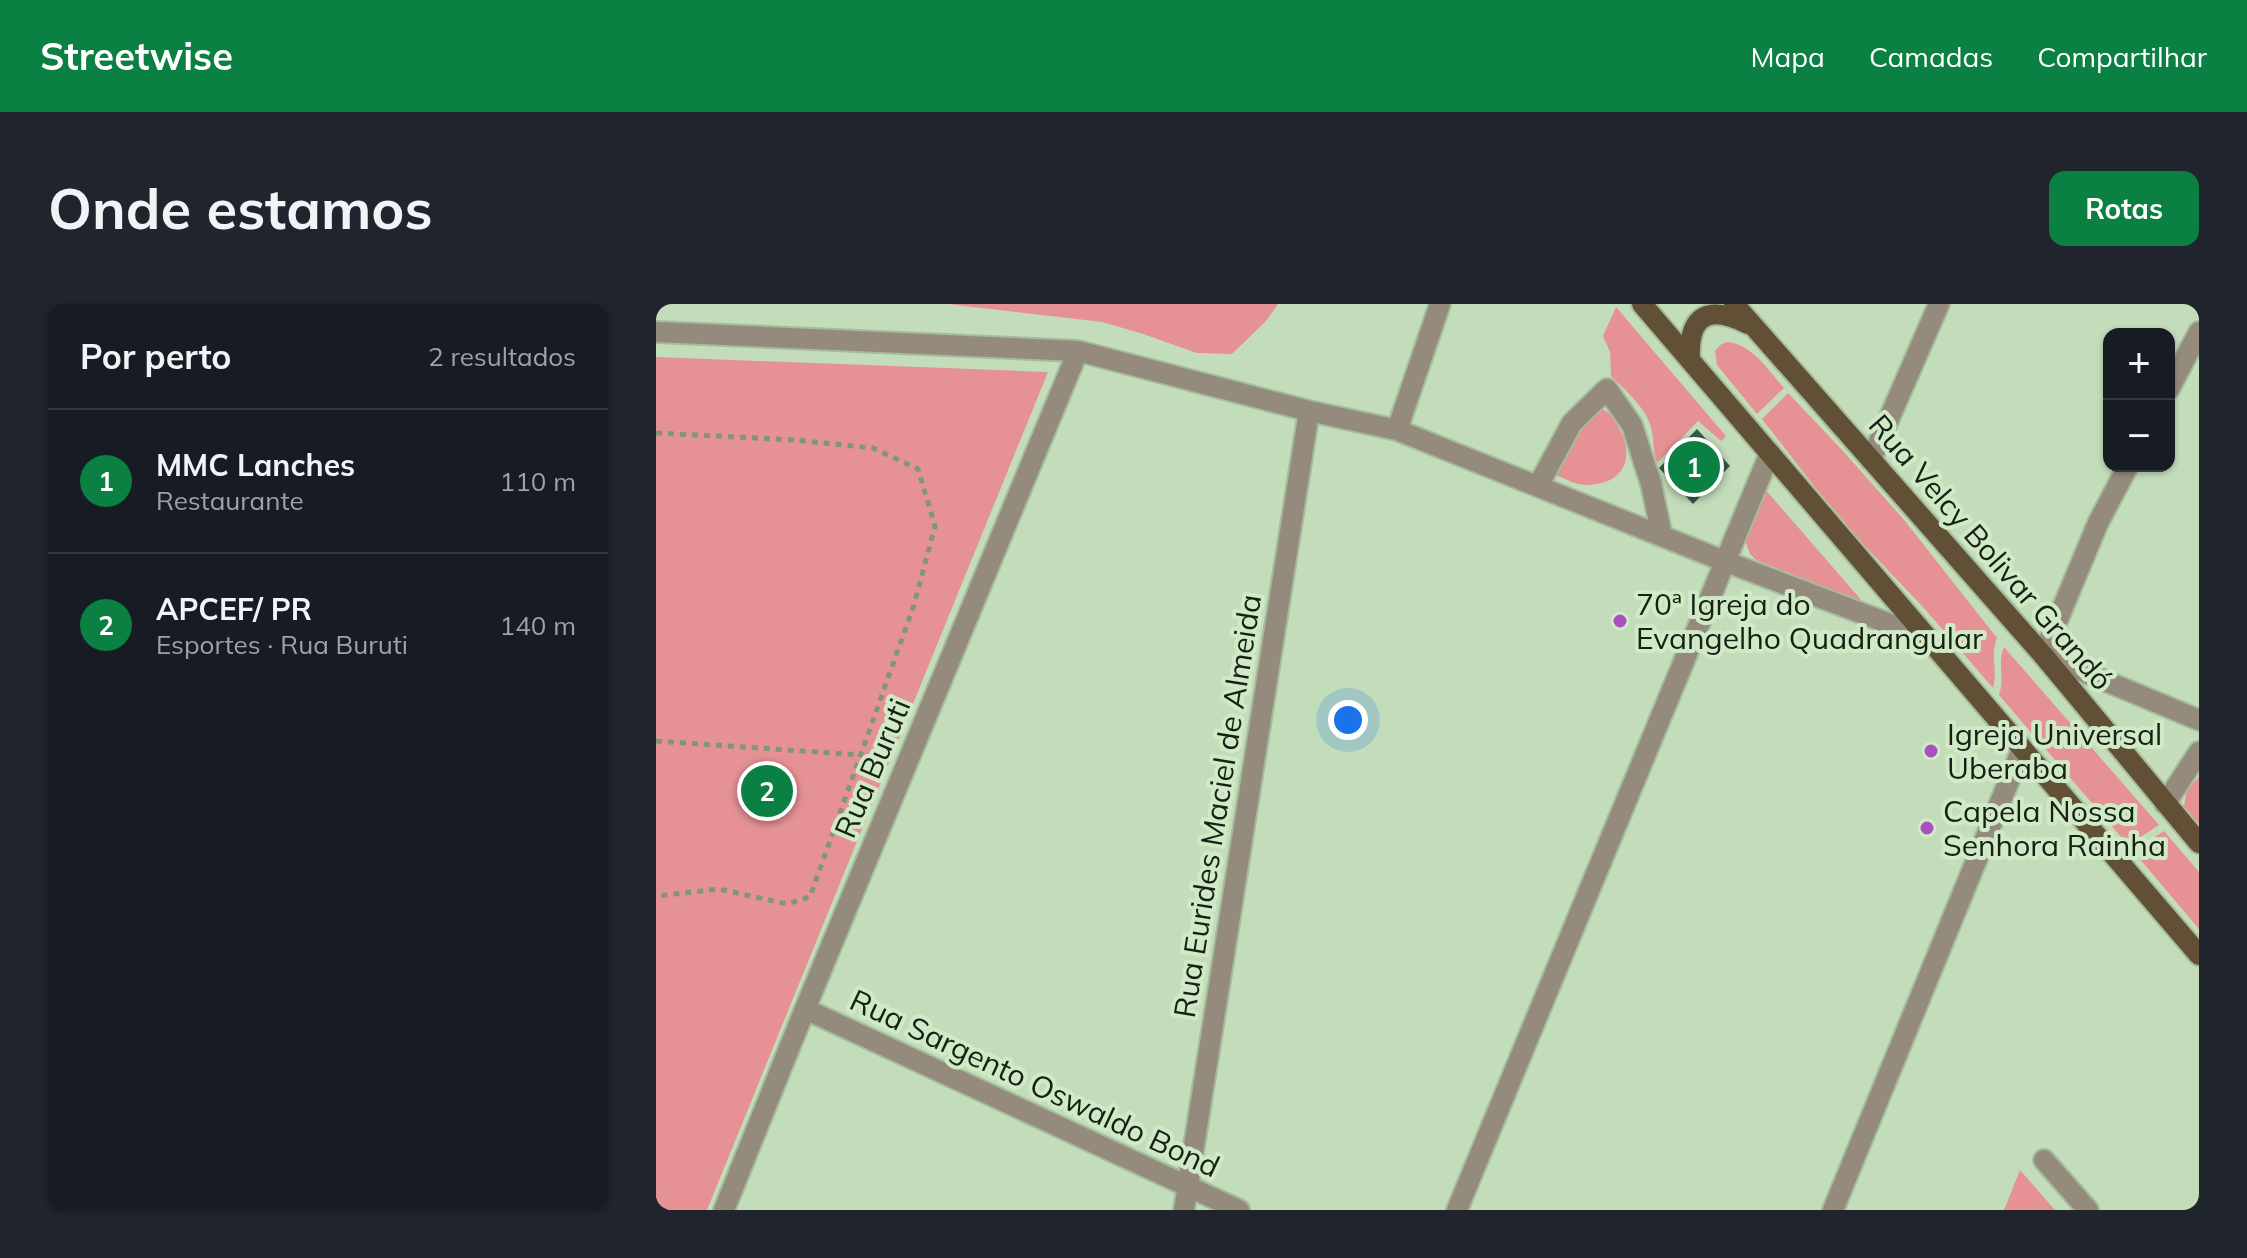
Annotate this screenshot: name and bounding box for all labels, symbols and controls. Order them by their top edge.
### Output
text: Streetwise [40,32,233,80]
text: Mapa [1750,39,1825,74]
text: Camadas [1869,39,1993,74]
text: Compartilhar [2037,39,2207,74]
button: Rotas [2049,171,2199,246]
text: Onde estamos [48,173,433,243]
map controls [2103,328,2175,472]
button: + [2103,328,2175,400]
text: Por perto [80,335,231,378]
text: 2 resultados [428,340,576,373]
button: − [2103,400,2175,472]
street label: Rua Velcy Bolivar Grandó [1861,406,2121,698]
pin: 1 [1668,437,1720,497]
text: MMC Lanches [156,446,355,484]
text: 1 [98,465,114,498]
text: 110 m [500,465,576,498]
text: Restaurante [156,484,304,517]
place label: 70ª Igreja do Evangelho Quadrangular [1636,585,1983,657]
text: APCEF/ PR [156,590,312,628]
street label: Rua Eurides Maciel de Almeida [1165,592,1269,1020]
text: 2 [98,609,114,642]
text: 140 m [500,609,576,642]
marker: 70ª Igreja do Evangelho Quadrangular [1611,612,1629,630]
text: Esportes · Rua Buruti [156,628,408,661]
street label: Rua Buruti [826,693,918,843]
your location [1328,700,1368,740]
place label: Igreja Universal Uberaba [1947,715,2162,787]
marker: Igreja Universal Uberaba [1922,742,1940,760]
pin: 2 [741,761,793,821]
place label: Capela Nossa Senhora Rainha [1943,792,2166,864]
marker: Capela Nossa Senhora Rainha [1918,819,1936,837]
street label: Rua Sargento Oswaldo Bond [844,981,1226,1185]

